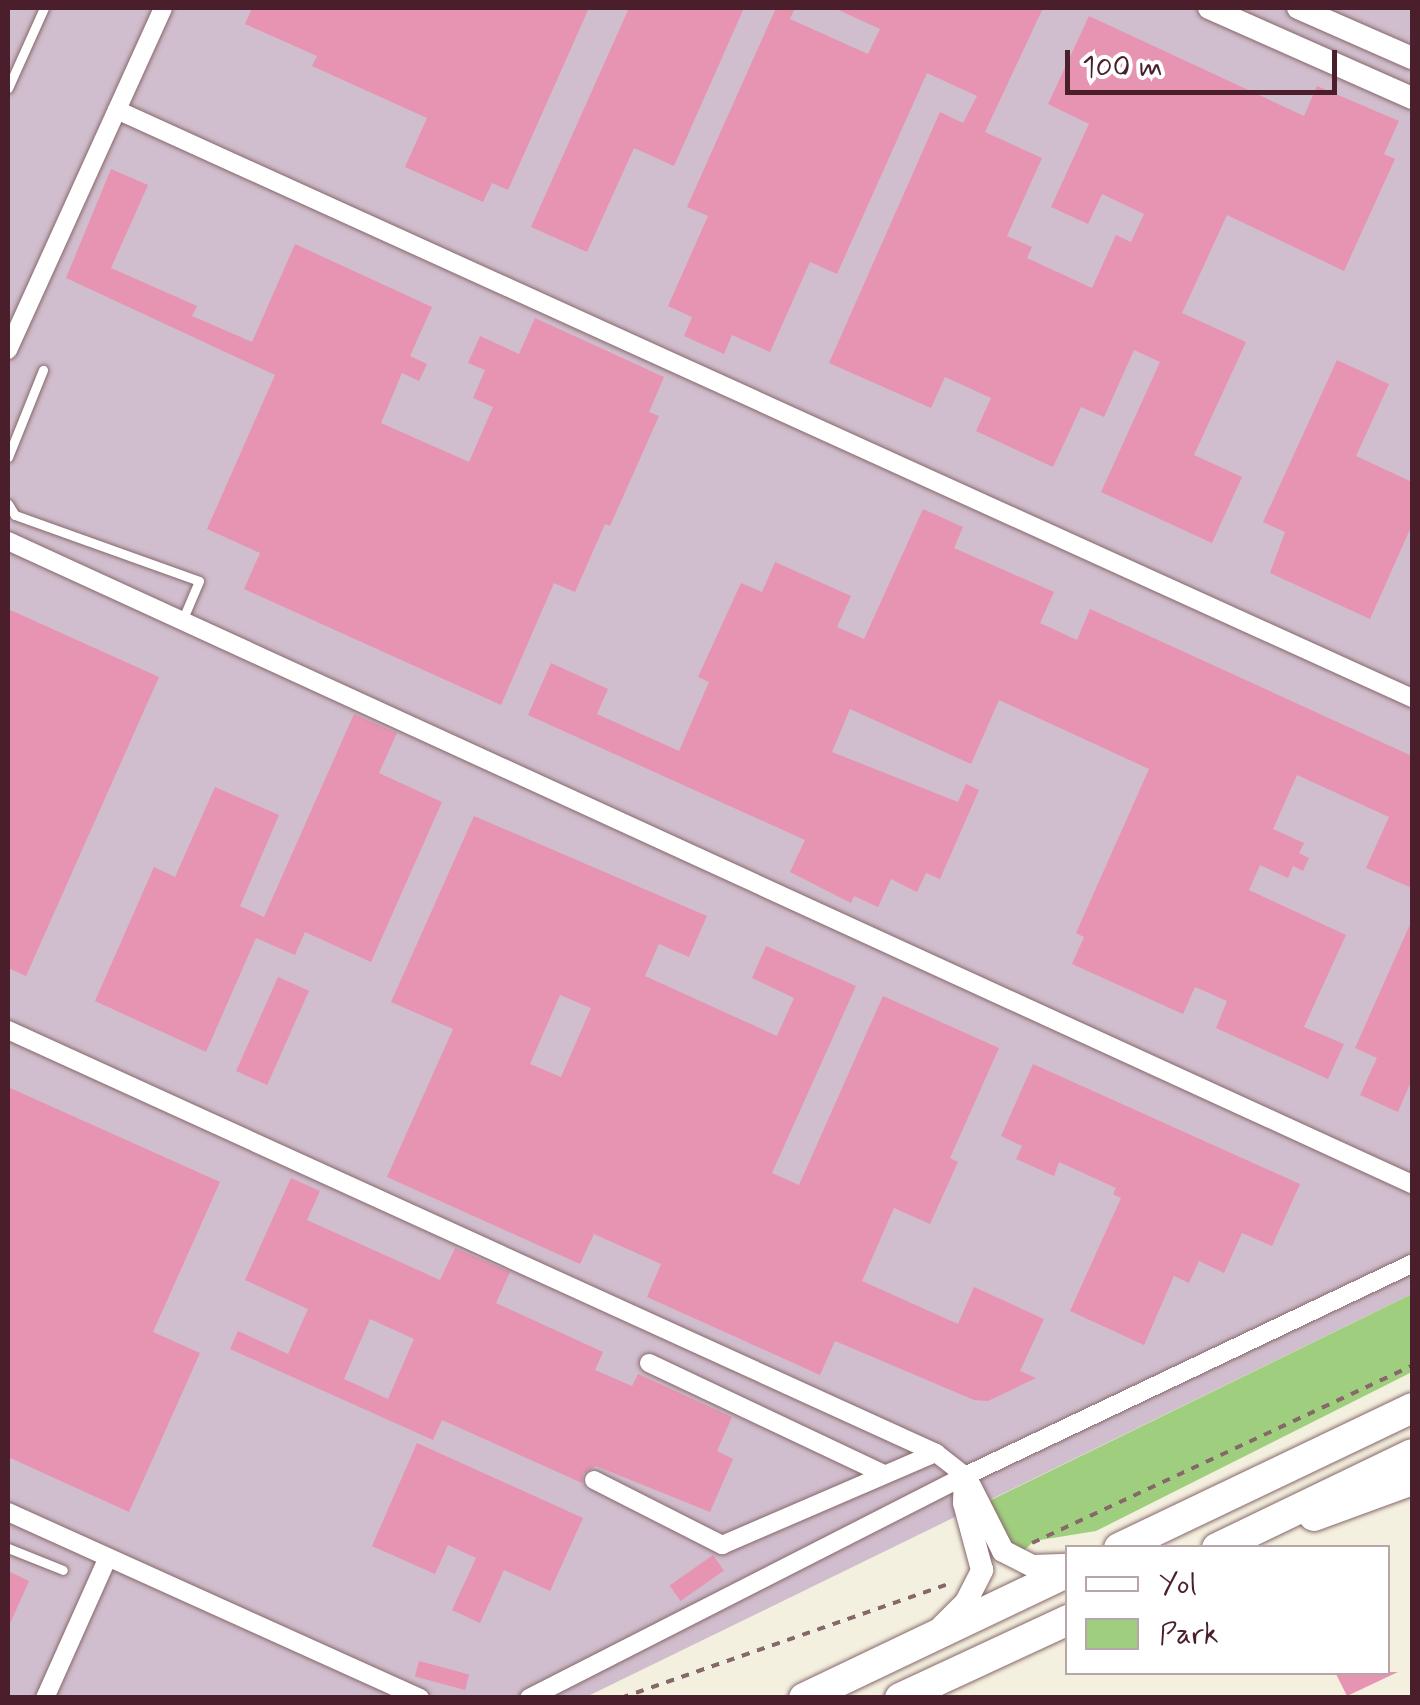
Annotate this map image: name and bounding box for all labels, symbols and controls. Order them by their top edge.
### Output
scale bar [1070,30,1342,92]
text: 100 m [1082,48,1163,87]
legend [1065,1545,1390,1675]
text: Yol [1159,1565,1197,1604]
text: Park [1159,1615,1219,1654]

